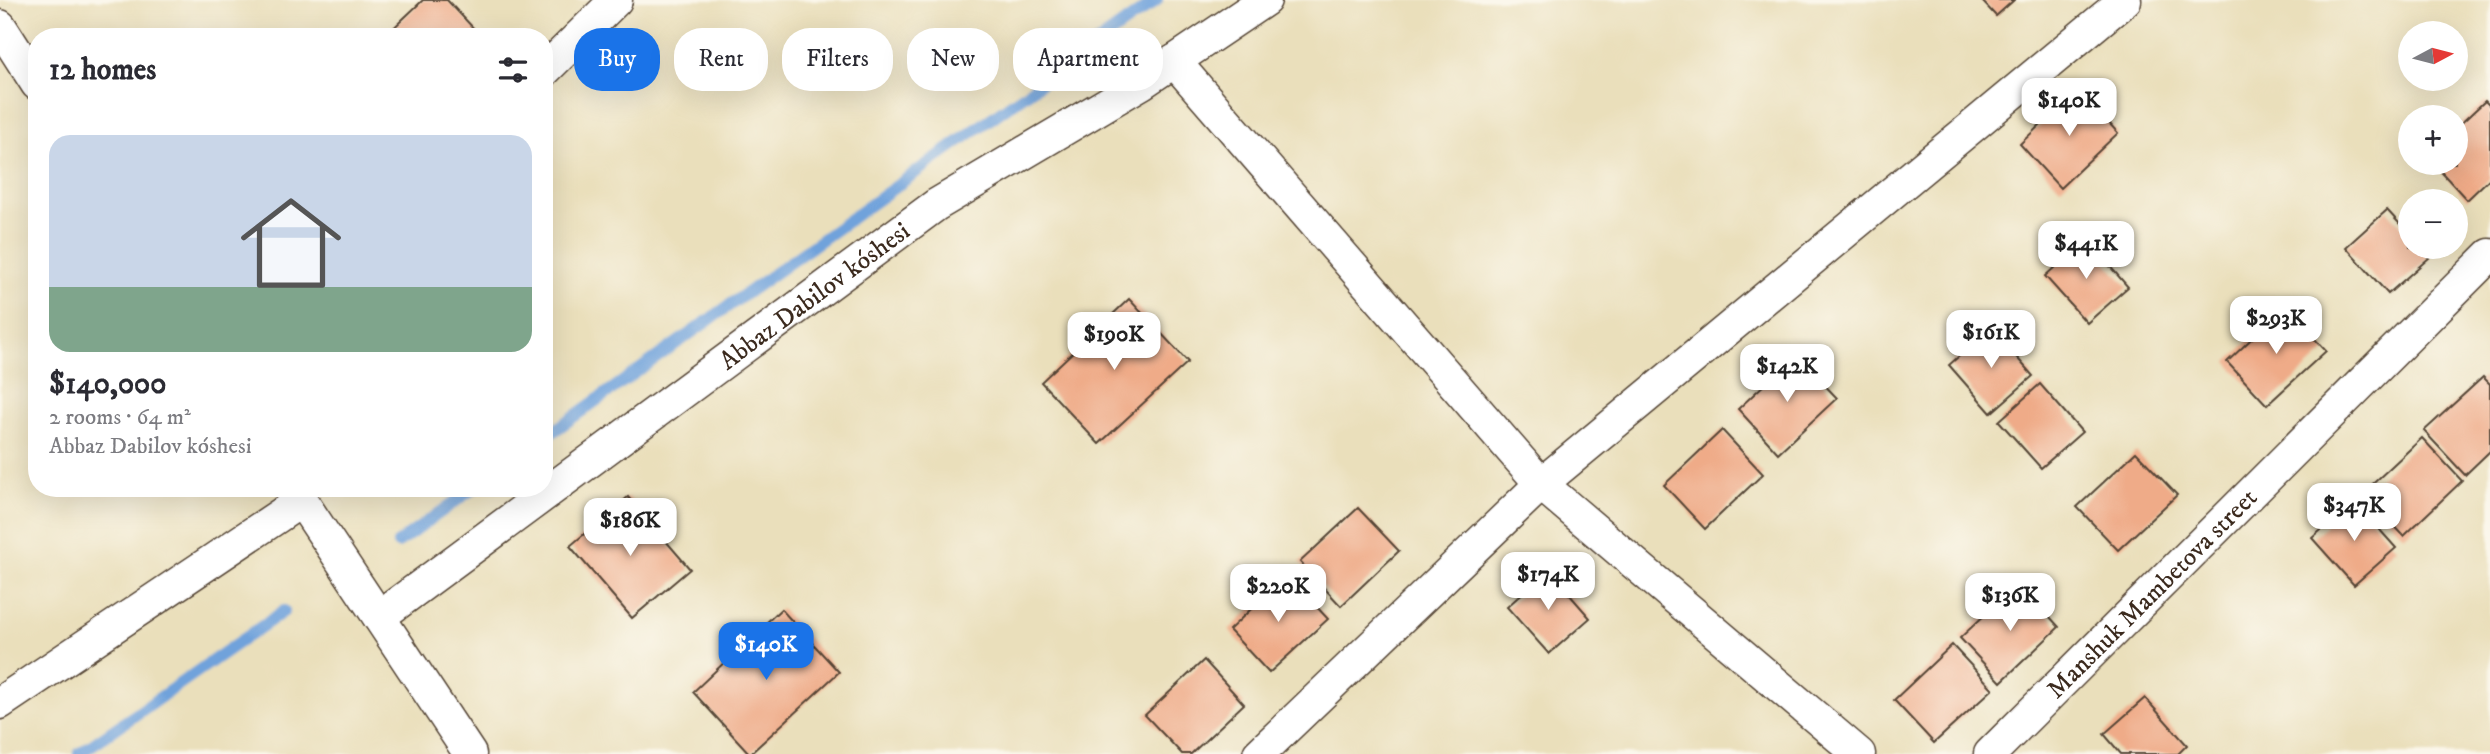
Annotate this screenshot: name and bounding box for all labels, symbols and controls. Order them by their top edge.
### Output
north arrow [2398,21,2468,91]
map controls [2398,21,2468,259]
chip: Buy [574,28,660,91]
chip: Rent [674,28,768,91]
chip: Filters [782,28,893,91]
chip: New [907,28,999,91]
chip: Apartment [1013,28,1163,91]
icon: filters [494,51,532,89]
text: 12 homes [49,52,156,89]
pin: $140K [2020,78,2118,138]
text: $140K [2038,86,2100,115]
button: + [2398,105,2468,175]
icon: home [228,180,354,306]
button: − [2398,189,2468,259]
street label: Abbaz Dabilov kóshesi [713,215,917,378]
pin: $441K [2037,222,2135,281]
text: $441K [2054,229,2118,258]
pin: $293K [2227,296,2325,356]
text: $293K [2246,304,2306,333]
pin: $161K [1942,310,2040,370]
pin: $190K [1065,312,1163,372]
text: $161K [1962,318,2020,347]
text: $190K [1084,320,1144,349]
pin: $142K [1738,344,1836,404]
text: $142K [1756,352,1818,381]
text: $140,000 [49,366,166,403]
text: 2 rooms · 64 m² [49,403,191,432]
text: Abbaz Dabilov kóshesi [49,432,252,461]
street label: Manshuk Mambetova street [2040,482,2265,706]
pin: $347K [2305,484,2403,543]
text: $347K [2323,491,2385,520]
pin: $186K [581,498,679,558]
text: $186K [600,506,660,535]
pin: $174K [1499,552,1597,612]
text: $174K [1517,560,1579,589]
pin: $220K [1229,564,1327,624]
text: $220K [1246,572,1310,601]
pin: $136K [1961,574,2059,633]
text: $136K [1981,581,2039,610]
pin: $140K [717,622,815,682]
text: $140K [735,630,797,659]

